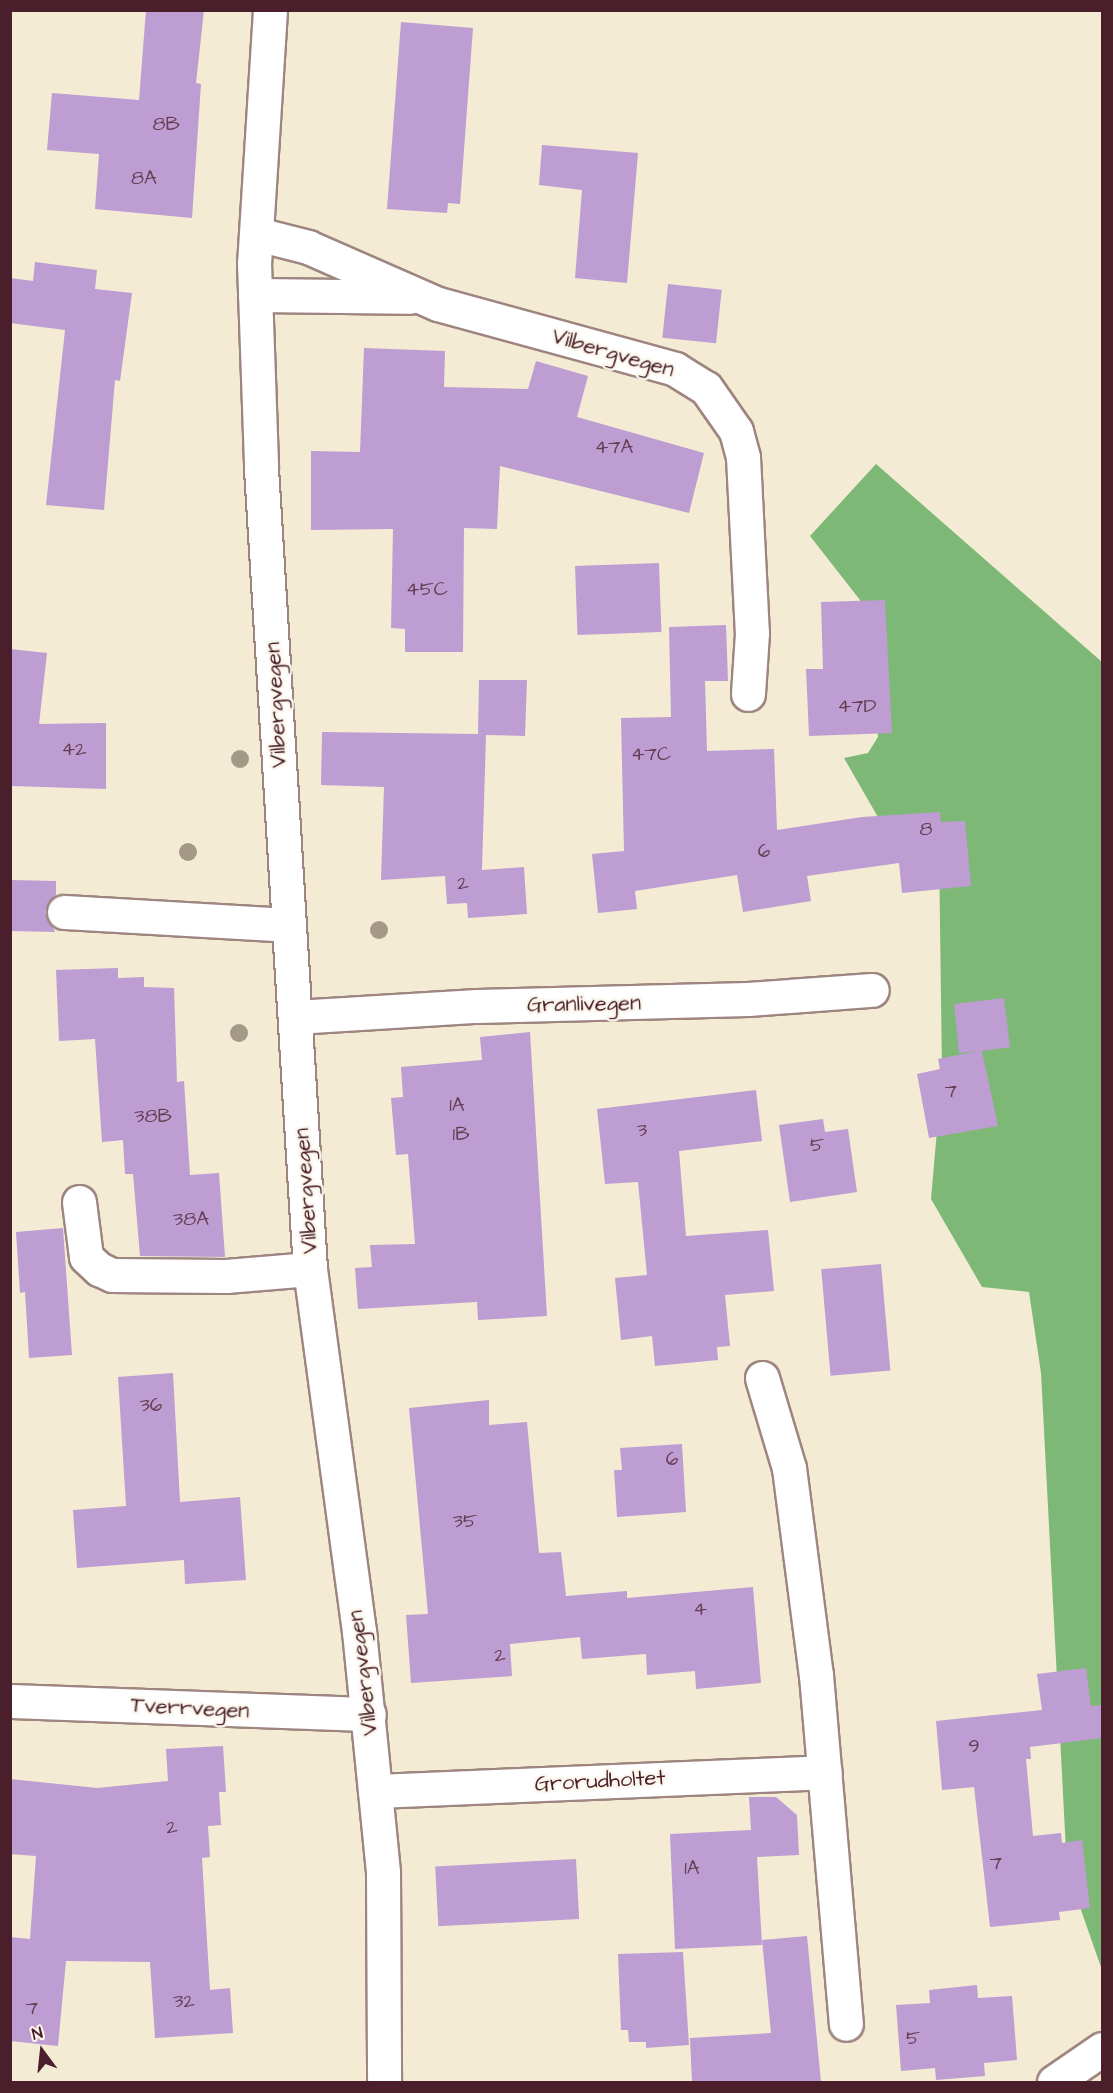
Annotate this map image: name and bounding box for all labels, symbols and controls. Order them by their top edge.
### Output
house number: 8B [152,112,180,136]
house number: 8A [131,166,157,190]
street label: Vilbergvegen [549,323,677,383]
house number: 47A [595,435,633,459]
house number: 45C [406,577,448,601]
street label: Vilbergvegen [260,641,292,769]
house number: 47D [838,694,876,718]
house number: 42 [61,737,87,761]
house number: 47C [631,742,671,766]
house number: 8 [920,817,932,841]
house number: 6 [758,839,770,863]
house number: 2 [457,871,469,895]
street label: Granlivegen [527,990,641,1018]
house number: 7 [945,1079,957,1103]
house number: 1A [449,1093,465,1117]
house number: 38B [134,1104,172,1128]
house number: 3 [637,1118,647,1142]
house number: 1B [453,1122,469,1146]
street label: Vilbergvegen [288,1127,324,1255]
house number: 5 [810,1133,824,1157]
house number: 38A [173,1207,209,1231]
house number: 36 [140,1393,162,1417]
house number: 6 [666,1447,678,1471]
house number: 35 [453,1509,477,1533]
house number: 4 [693,1597,707,1621]
street label: Vilbergvegen [342,1609,384,1737]
house number: 2 [494,1643,506,1667]
street label: Tverrvegen [130,1692,250,1724]
house number: 9 [968,1734,980,1758]
street label: Grorudholtet [534,1764,666,1798]
house number: 2 [166,1815,178,1839]
house number: 7 [990,1851,1002,1875]
house number: 1A [684,1856,700,1880]
house number: 32 [173,1989,195,2013]
house number: 7 [26,1996,38,2020]
north arrow [12,2021,72,2081]
text: N [30,2022,45,2046]
house number: 5 [906,2026,920,2050]

